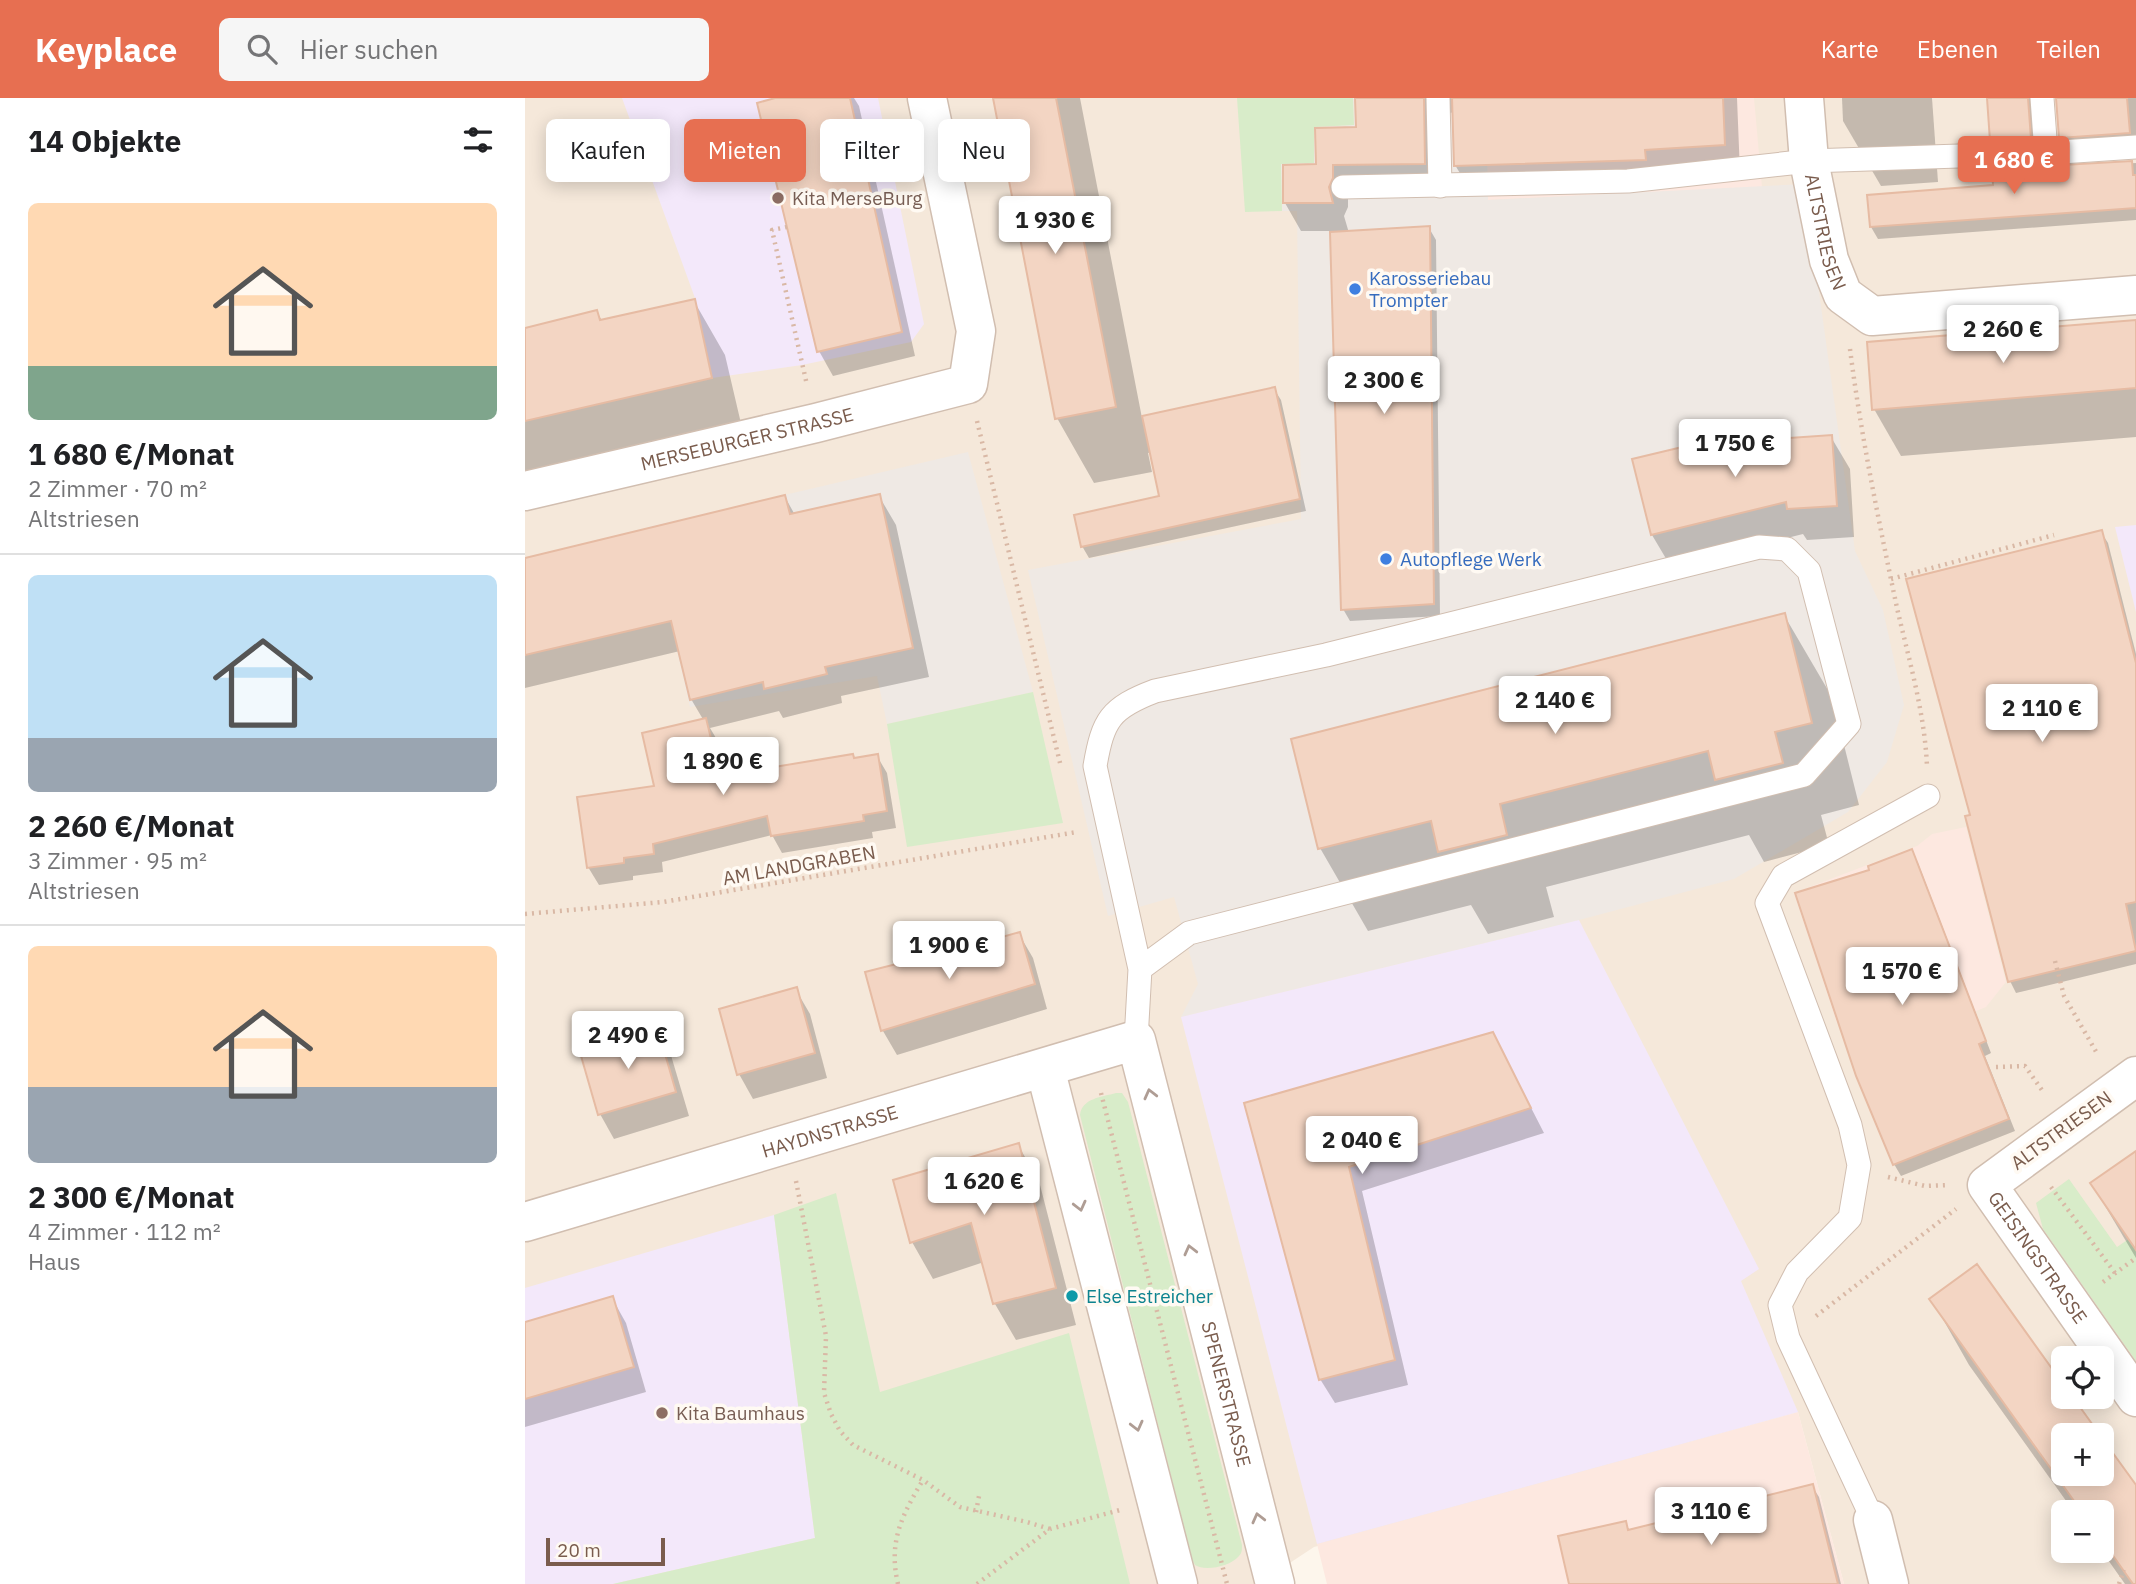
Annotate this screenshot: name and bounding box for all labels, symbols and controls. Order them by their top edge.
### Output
search box [219,18,709,81]
text: Keyplace [35,28,177,71]
icon: search [243,30,281,68]
text: Hier suchen [299,32,439,66]
text: Karte [1821,33,1879,65]
text: Ebenen [1917,33,1998,65]
text: Teilen [2036,33,2101,65]
chip: Kaufen [546,119,670,182]
chip: Mieten [684,119,806,182]
chip: Filter [820,119,924,182]
chip: Neu [938,119,1030,182]
text: 14 Objekte [28,121,181,160]
icon: filters [459,121,497,159]
pin: 1 680 € [1949,136,2079,196]
text: 1 680 € [1974,144,2054,174]
street label: ALTSTRIESEN [1800,172,1852,294]
place label: Kita MerseBurg [792,186,922,210]
marker: Kita MerseBurg [770,190,786,206]
pin: 1 930 € [990,197,1120,256]
text: 1 930 € [1015,204,1095,234]
icon: home [200,248,326,374]
place label: Karosseriebau Trompter [1369,266,1491,312]
marker: Karosseriebau Trompter [1347,281,1363,297]
pin: 2 260 € [1938,306,2068,365]
text: 2 260 € [1963,313,2043,343]
pin: 2 300 € [1319,356,1449,416]
text: 2 300 € [1344,364,1424,394]
street label: MERSEBURGER STRASSE [638,402,856,476]
pin: 1 750 € [1670,420,1800,479]
text: 1 750 € [1695,427,1775,457]
text: 1 680 €/Monat [28,434,235,473]
text: 2 Zimmer · 70 m² [28,473,207,503]
text: Altstriesen [28,503,140,533]
place label: Autopflege Werk [1400,547,1542,571]
marker: Autopflege Werk [1378,551,1394,567]
icon: home [200,620,326,746]
pin: 2 140 € [1490,676,1620,736]
text: 2 140 € [1515,684,1595,714]
pin: 2 110 € [1977,684,2107,744]
text: 2 110 € [2002,692,2082,722]
pin: 1 890 € [658,738,788,797]
text: 1 890 € [683,745,763,775]
text: 2 260 €/Monat [28,806,235,845]
street label: AM LANDGRABEN [721,840,877,890]
text: 3 Zimmer · 95 m² [28,845,207,875]
text: Altstriesen [28,875,140,905]
pin: 1 900 € [884,922,1014,981]
text: 1 900 € [909,929,989,959]
pin: 1 570 € [1837,948,1967,1007]
text: 1 570 € [1862,955,1942,985]
icon: home [200,991,326,1117]
pin: 2 490 € [563,1012,693,1071]
text: 2 490 € [588,1019,668,1049]
street label: ALTSTRIESEN [2006,1085,2116,1175]
one-way arrow [1144,1088,1158,1100]
street label: HAYDNSTRASSE [759,1100,901,1163]
pin: 2 040 € [1297,1116,1427,1176]
text: 2 040 € [1322,1124,1402,1154]
pin: 1 620 € [919,1158,1049,1217]
text: 1 620 € [944,1165,1024,1195]
text: 2 300 €/Monat [28,1177,235,1216]
street label: GEISINGSTRASSE [1983,1187,2093,1328]
one-way arrow [1072,1200,1086,1212]
text: 4 Zimmer · 112 m² [28,1216,221,1246]
one-way arrow [1184,1244,1198,1256]
text: Haus [28,1246,81,1276]
place label: Else Estreicher [1086,1284,1213,1308]
marker: Else Estreicher [1064,1288,1080,1304]
street label: SPENERSTRASSE [1196,1319,1257,1469]
map controls [2051,1346,2114,1563]
button: locate [2051,1346,2114,1409]
place label: Kita Baumhaus [676,1401,805,1425]
marker: Kita Baumhaus [654,1405,670,1421]
one-way arrow [1129,1420,1143,1432]
button: + [2051,1423,2114,1486]
pin: 3 110 € [1646,1488,1776,1547]
text: 3 110 € [1671,1495,1751,1525]
button: − [2051,1500,2114,1563]
one-way arrow [1252,1512,1266,1524]
scale bar [546,1535,665,1567]
text: 20 m [557,1538,601,1562]

